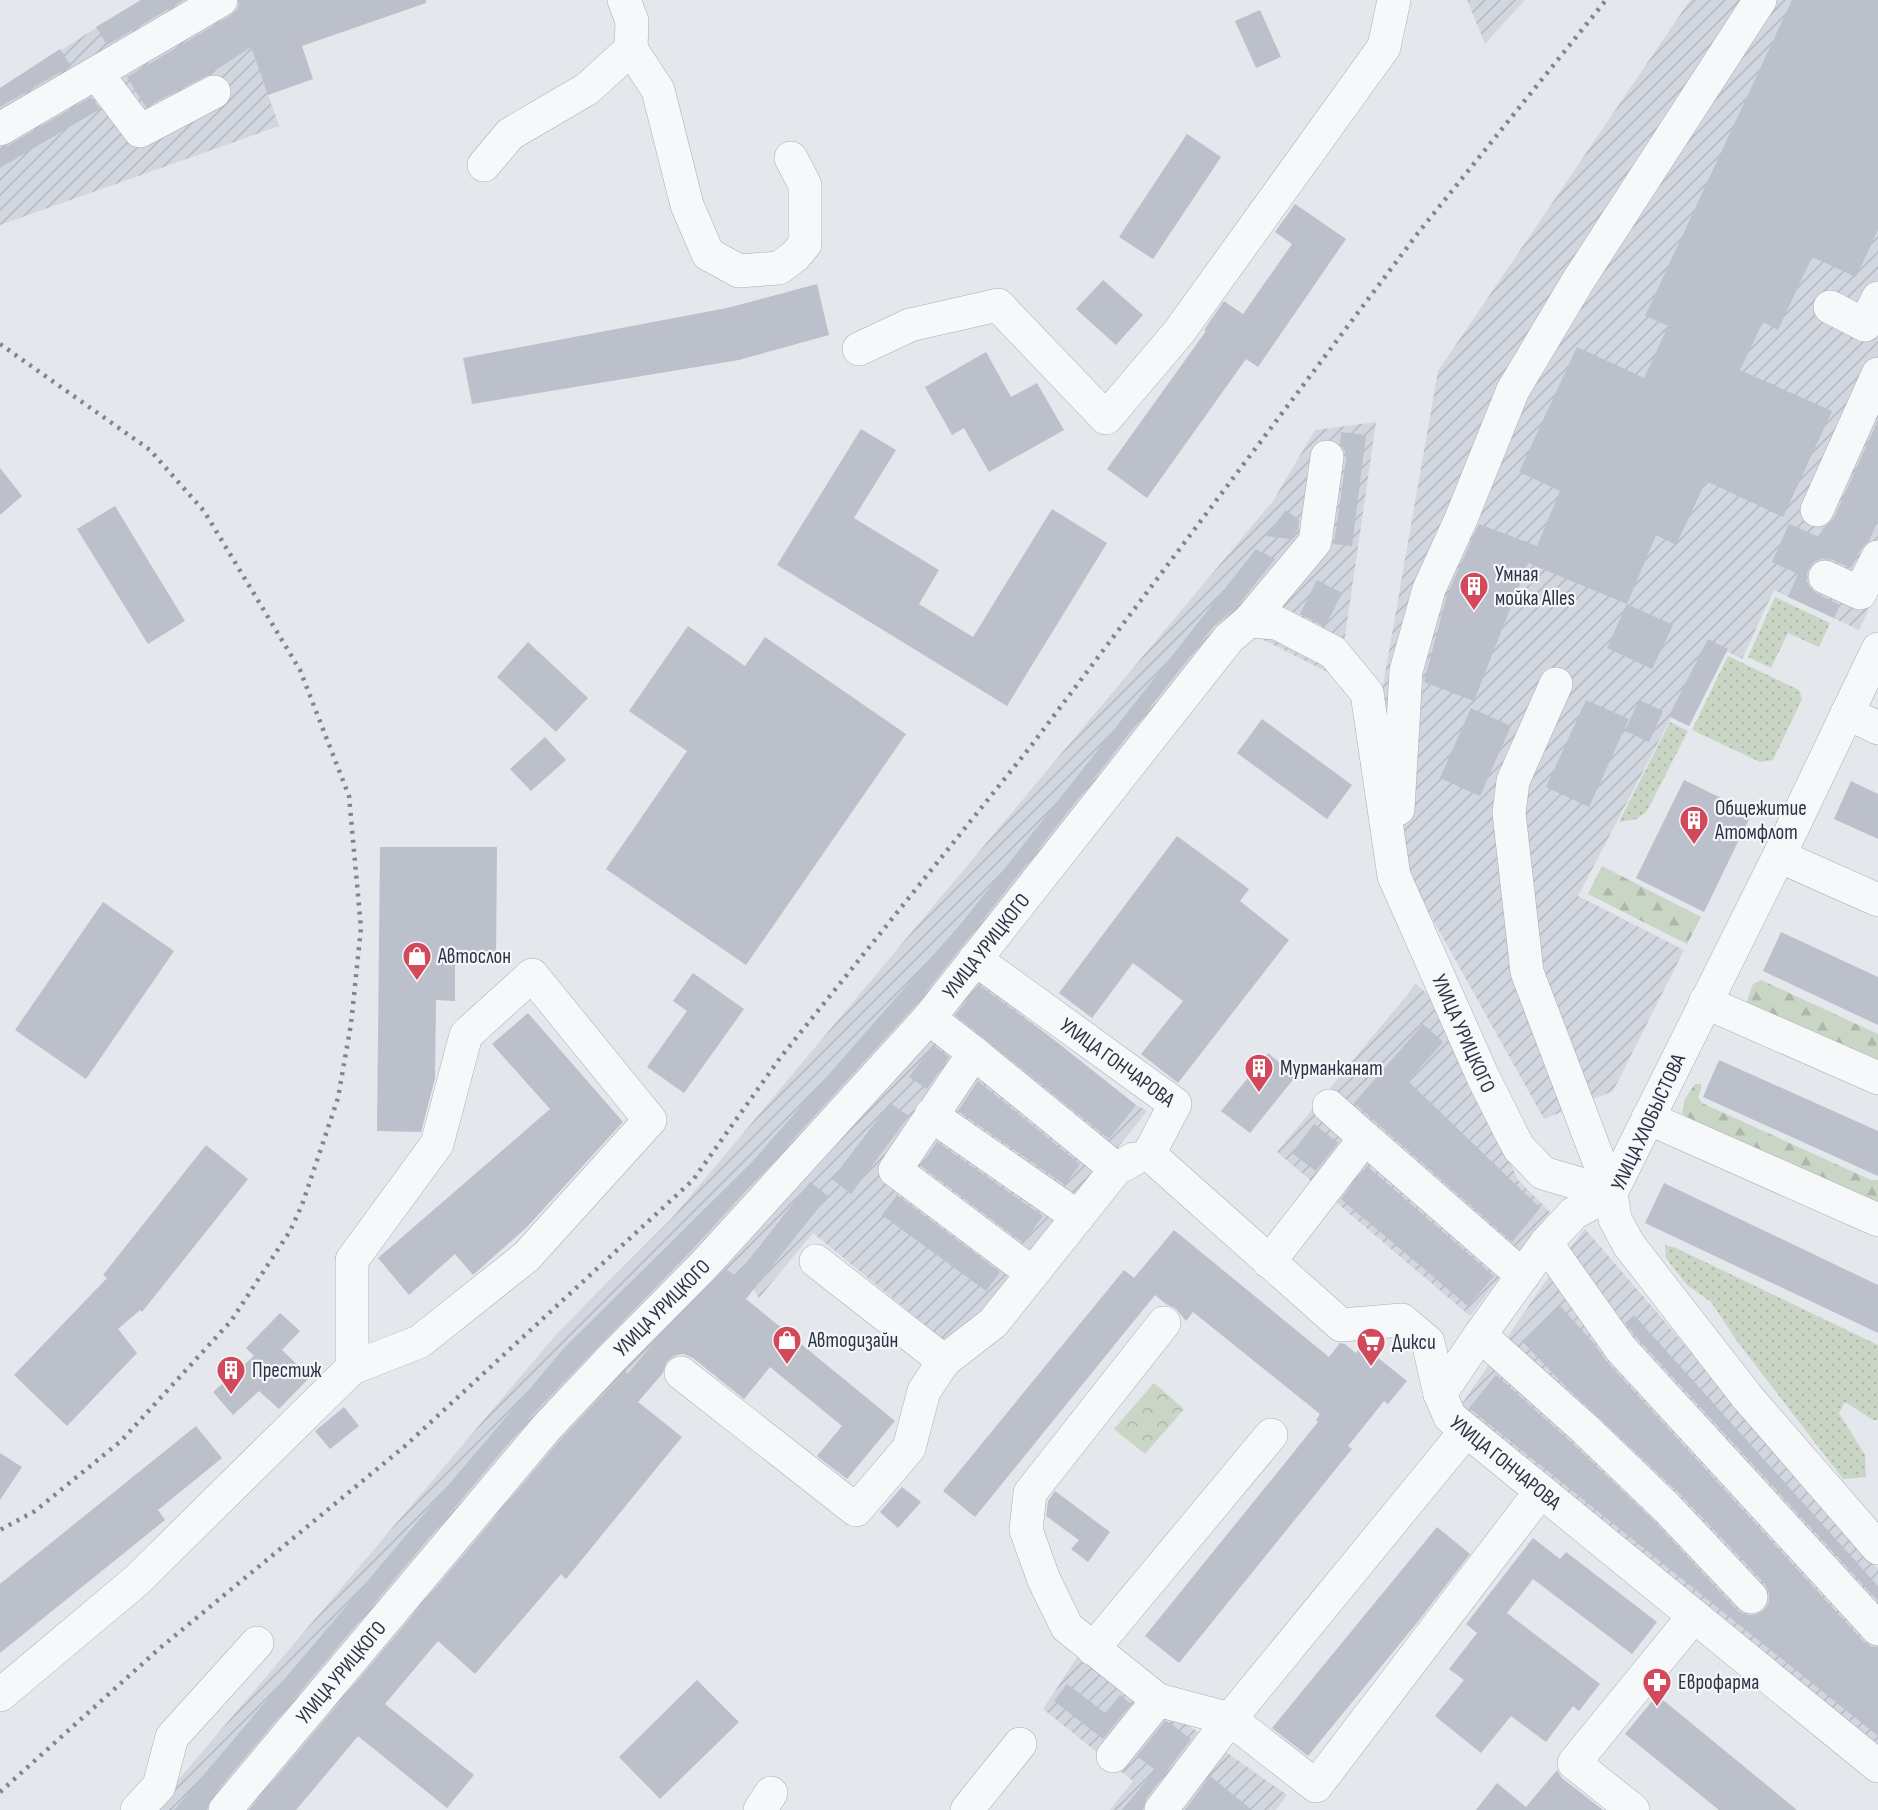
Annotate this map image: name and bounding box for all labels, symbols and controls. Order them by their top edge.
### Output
place label: Умная мойка Alles [1495,562,1575,611]
building icon: Умная мойка Alles [1458,570,1490,612]
place label: Общежитие Атомфлот [1714,796,1807,845]
building icon: Общежитие Атомфлот [1678,804,1710,846]
street label: УЛИЦА УРИЦКОГО [937,889,1035,1004]
shop icon: Автослон [401,940,433,982]
place label: Автослон [437,944,511,969]
street label: УЛИЦА УРИЦКОГО [1426,971,1501,1097]
street label: УЛИЦА ГОНЧАРОВА [1055,1013,1180,1113]
street label: УЛИЦА ХЛОБЫСТОВА [1606,1049,1692,1195]
building icon: Мурманканат [1243,1052,1275,1094]
place label: Мурманканат [1280,1056,1383,1081]
street label: УЛИЦА УРИЦКОГО [609,1254,716,1362]
shop icon: Автодизайн [771,1324,803,1366]
supermarket icon: Дикси [1355,1326,1387,1368]
place label: Автодизайн [807,1328,898,1353]
place label: Дикси [1392,1330,1436,1355]
building icon: Престиж [215,1354,247,1396]
place label: Престиж [252,1358,322,1383]
street label: УЛИЦА ГОНЧАРОВА [1445,1410,1567,1516]
street label: УЛИЦА УРИЦКОГО [291,1616,392,1729]
pharmacy icon: Еврофарма [1641,1666,1673,1708]
place label: Еврофарма [1678,1670,1759,1695]

